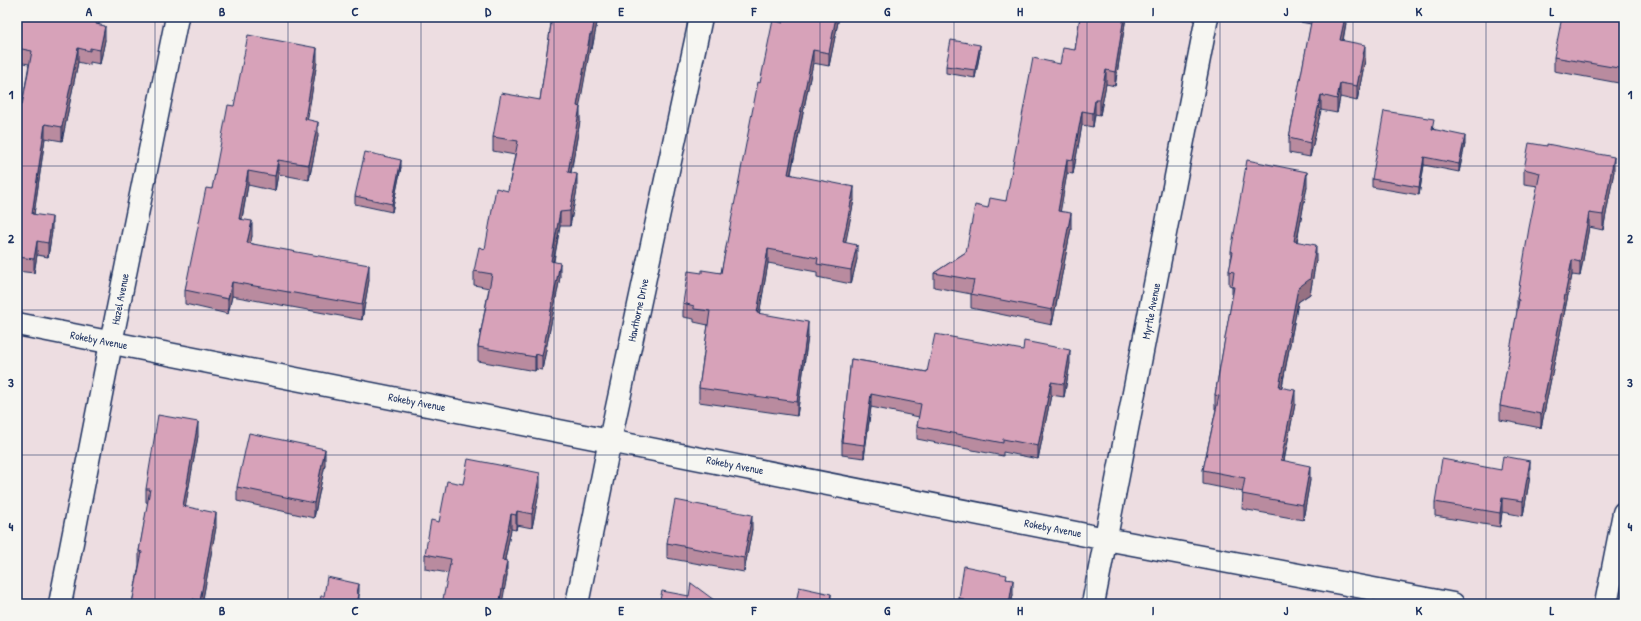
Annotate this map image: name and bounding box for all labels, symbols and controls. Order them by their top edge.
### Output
text: A [86,2,93,20]
text: B [219,2,226,20]
text: C [351,2,359,20]
text: D [485,2,492,20]
text: E [618,2,624,20]
text: F [751,2,758,20]
text: G [884,2,891,20]
text: H [1017,2,1023,20]
text: I [1151,2,1155,20]
text: J [1284,2,1289,20]
text: K [1416,2,1423,20]
text: L [1550,2,1555,20]
text: 1 [9,85,14,103]
text: 1 [1628,85,1633,103]
text: 2 [8,229,15,247]
text: 2 [1627,229,1634,247]
street label: Hazel Avenue [108,272,132,326]
street label: Hawthorne Drive [624,277,652,343]
street label: Myrtle Avenue [1139,281,1163,340]
street label: Rokeby Avenue [69,328,129,353]
text: 3 [8,373,14,391]
text: 3 [1627,373,1633,391]
street label: Rokeby Avenue [387,390,447,415]
street label: Rokeby Avenue [705,453,765,478]
street label: Rokeby Avenue [1023,516,1083,541]
text: 4 [9,517,14,535]
text: 4 [1628,517,1633,535]
text: A [86,601,93,619]
text: B [219,601,226,619]
text: C [351,601,359,619]
text: D [485,601,492,619]
text: E [618,601,624,619]
text: F [751,601,758,619]
text: G [884,601,891,619]
text: H [1017,601,1023,619]
text: I [1151,601,1155,619]
text: J [1284,601,1289,619]
text: K [1416,601,1423,619]
text: L [1550,601,1555,619]

